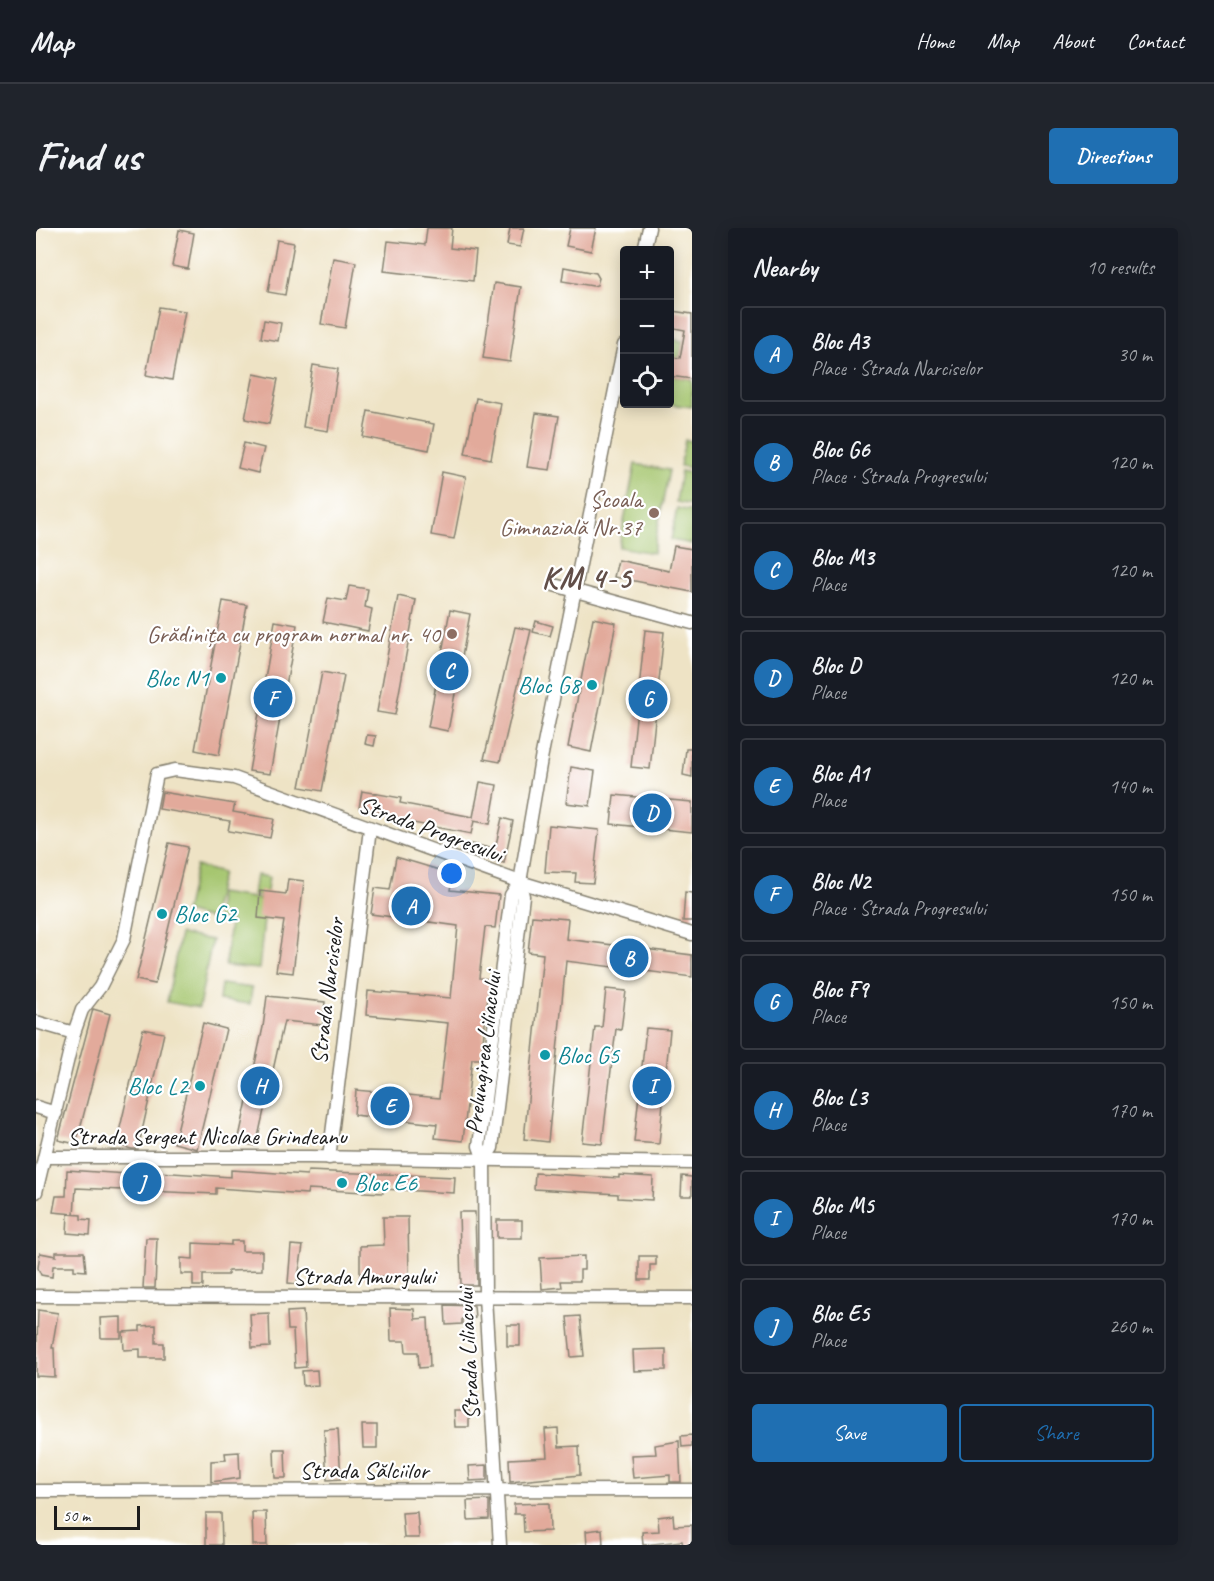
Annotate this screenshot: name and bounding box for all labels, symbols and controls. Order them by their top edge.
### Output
text: Map [30,24,73,59]
text: Home [916,28,954,54]
text: Map [987,28,1019,54]
text: About [1052,28,1094,54]
text: Contact [1127,28,1184,54]
button: Directions [1049,128,1178,184]
text: Find us [36,130,141,183]
map controls [620,246,674,408]
button: + [620,246,674,300]
text: Nearby [752,251,817,284]
text: 10 results [1086,255,1154,280]
button: − [620,300,674,354]
text: Bloc A3 [811,328,869,356]
text: A [768,342,779,367]
text: 30 m [1118,342,1152,367]
button: locate [620,354,674,408]
text: Place · Strada Narciselor [811,356,982,381]
text: Bloc G6 [811,436,869,464]
text: B [768,450,779,475]
text: 120 m [1109,450,1152,475]
text: Place · Strada Progresului [811,464,986,489]
place label: Școala Gimnazială Nr.37 [499,484,644,542]
marker: Școala Gimnazială Nr.37 [647,506,661,520]
text: Bloc M3 [811,544,874,572]
text: C [769,558,778,583]
text: 120 m [1109,558,1152,583]
district label: KM 4-5 [542,559,634,597]
text: Place [811,572,846,597]
place label: Grădinița cu program normal nr. 40 [147,619,442,649]
marker: Grădinița cu program normal nr. 40 [445,627,459,641]
pin: C [430,648,468,694]
text: Bloc D [811,652,861,680]
place label: Bloc N1 [145,663,210,693]
text: D [768,666,779,691]
text: 120 m [1109,666,1152,691]
place label: Bloc G8 [518,670,582,700]
marker: Bloc N1 [214,671,228,685]
pin: F [254,676,292,720]
pin: G [628,676,668,722]
marker: Bloc G8 [585,678,599,692]
text: Place [811,680,846,705]
text: Bloc A1 [811,760,869,788]
text: E [768,774,779,799]
text: 140 m [1109,774,1152,799]
text: Place [811,788,846,813]
street label: Strada Progresului [355,789,510,870]
pin: D [632,790,672,836]
your location [437,859,466,888]
text: Bloc N2 [811,868,870,896]
text: F [769,882,778,907]
text: 150 m [1109,882,1152,907]
pin: A [392,884,430,928]
text: Place · Strada Progresului [811,896,986,921]
place label: Bloc G2 [174,899,238,929]
marker: Bloc G2 [155,907,169,921]
street label: Strada Narciselor [303,914,351,1066]
pin: B [610,936,648,980]
street label: Prelungirea Liliacului [458,967,508,1136]
text: Bloc F9 [811,976,868,1004]
text: G [769,990,778,1015]
text: 150 m [1109,990,1152,1015]
text: Place [811,1004,846,1029]
place label: Bloc G5 [557,1040,620,1070]
marker: Bloc G5 [538,1048,552,1062]
pin: H [240,1064,280,1108]
pin: I [632,1064,672,1108]
place label: Bloc L2 [127,1071,190,1101]
marker: Bloc L2 [193,1079,207,1093]
pin: E [370,1084,410,1128]
text: Bloc L3 [811,1084,867,1112]
text: H [768,1098,779,1123]
text: 170 m [1109,1098,1152,1123]
text: Place [811,1112,846,1137]
street label: Strada Sergent Nicolae Grindeanu [67,1121,349,1151]
pin: J [122,1160,162,1204]
place label: Bloc E6 [354,1168,418,1198]
marker: Bloc E6 [335,1176,349,1190]
text: Bloc M5 [811,1192,873,1220]
text: I [769,1206,778,1231]
text: 170 m [1109,1206,1152,1231]
text: Place [811,1220,846,1245]
street label: Strada Amurgului [293,1261,439,1291]
street label: Strada Liliacului [449,1285,486,1421]
text: Bloc E5 [811,1300,869,1328]
text: J [770,1314,777,1339]
text: 260 m [1109,1314,1152,1339]
text: Place [811,1328,846,1353]
button: Save [752,1404,947,1462]
button: Share [959,1404,1154,1462]
street label: Strada Sălciilor [300,1455,431,1485]
scale bar [54,1503,140,1530]
text: 50 m [63,1506,90,1526]

